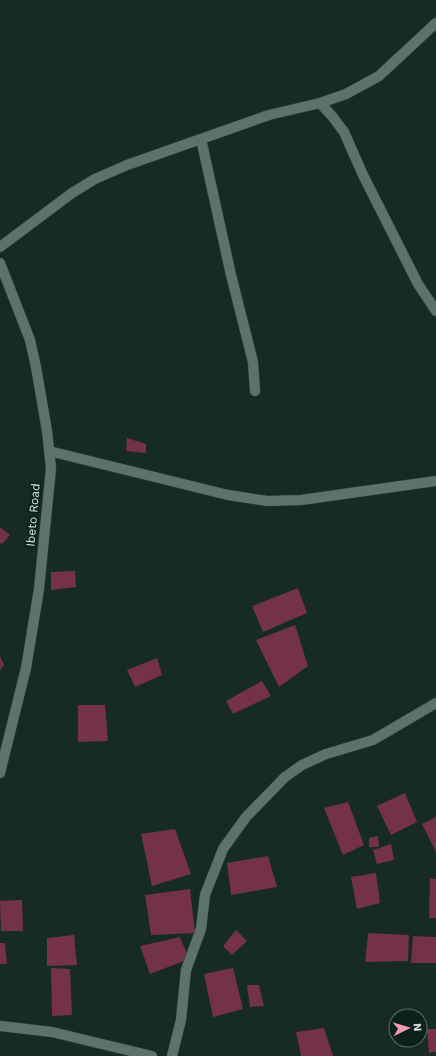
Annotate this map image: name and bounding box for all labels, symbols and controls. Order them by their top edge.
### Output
street label: Ibeto Road [23,483,43,547]
north arrow [388,1008,428,1048]
text: N [411,1023,424,1032]

